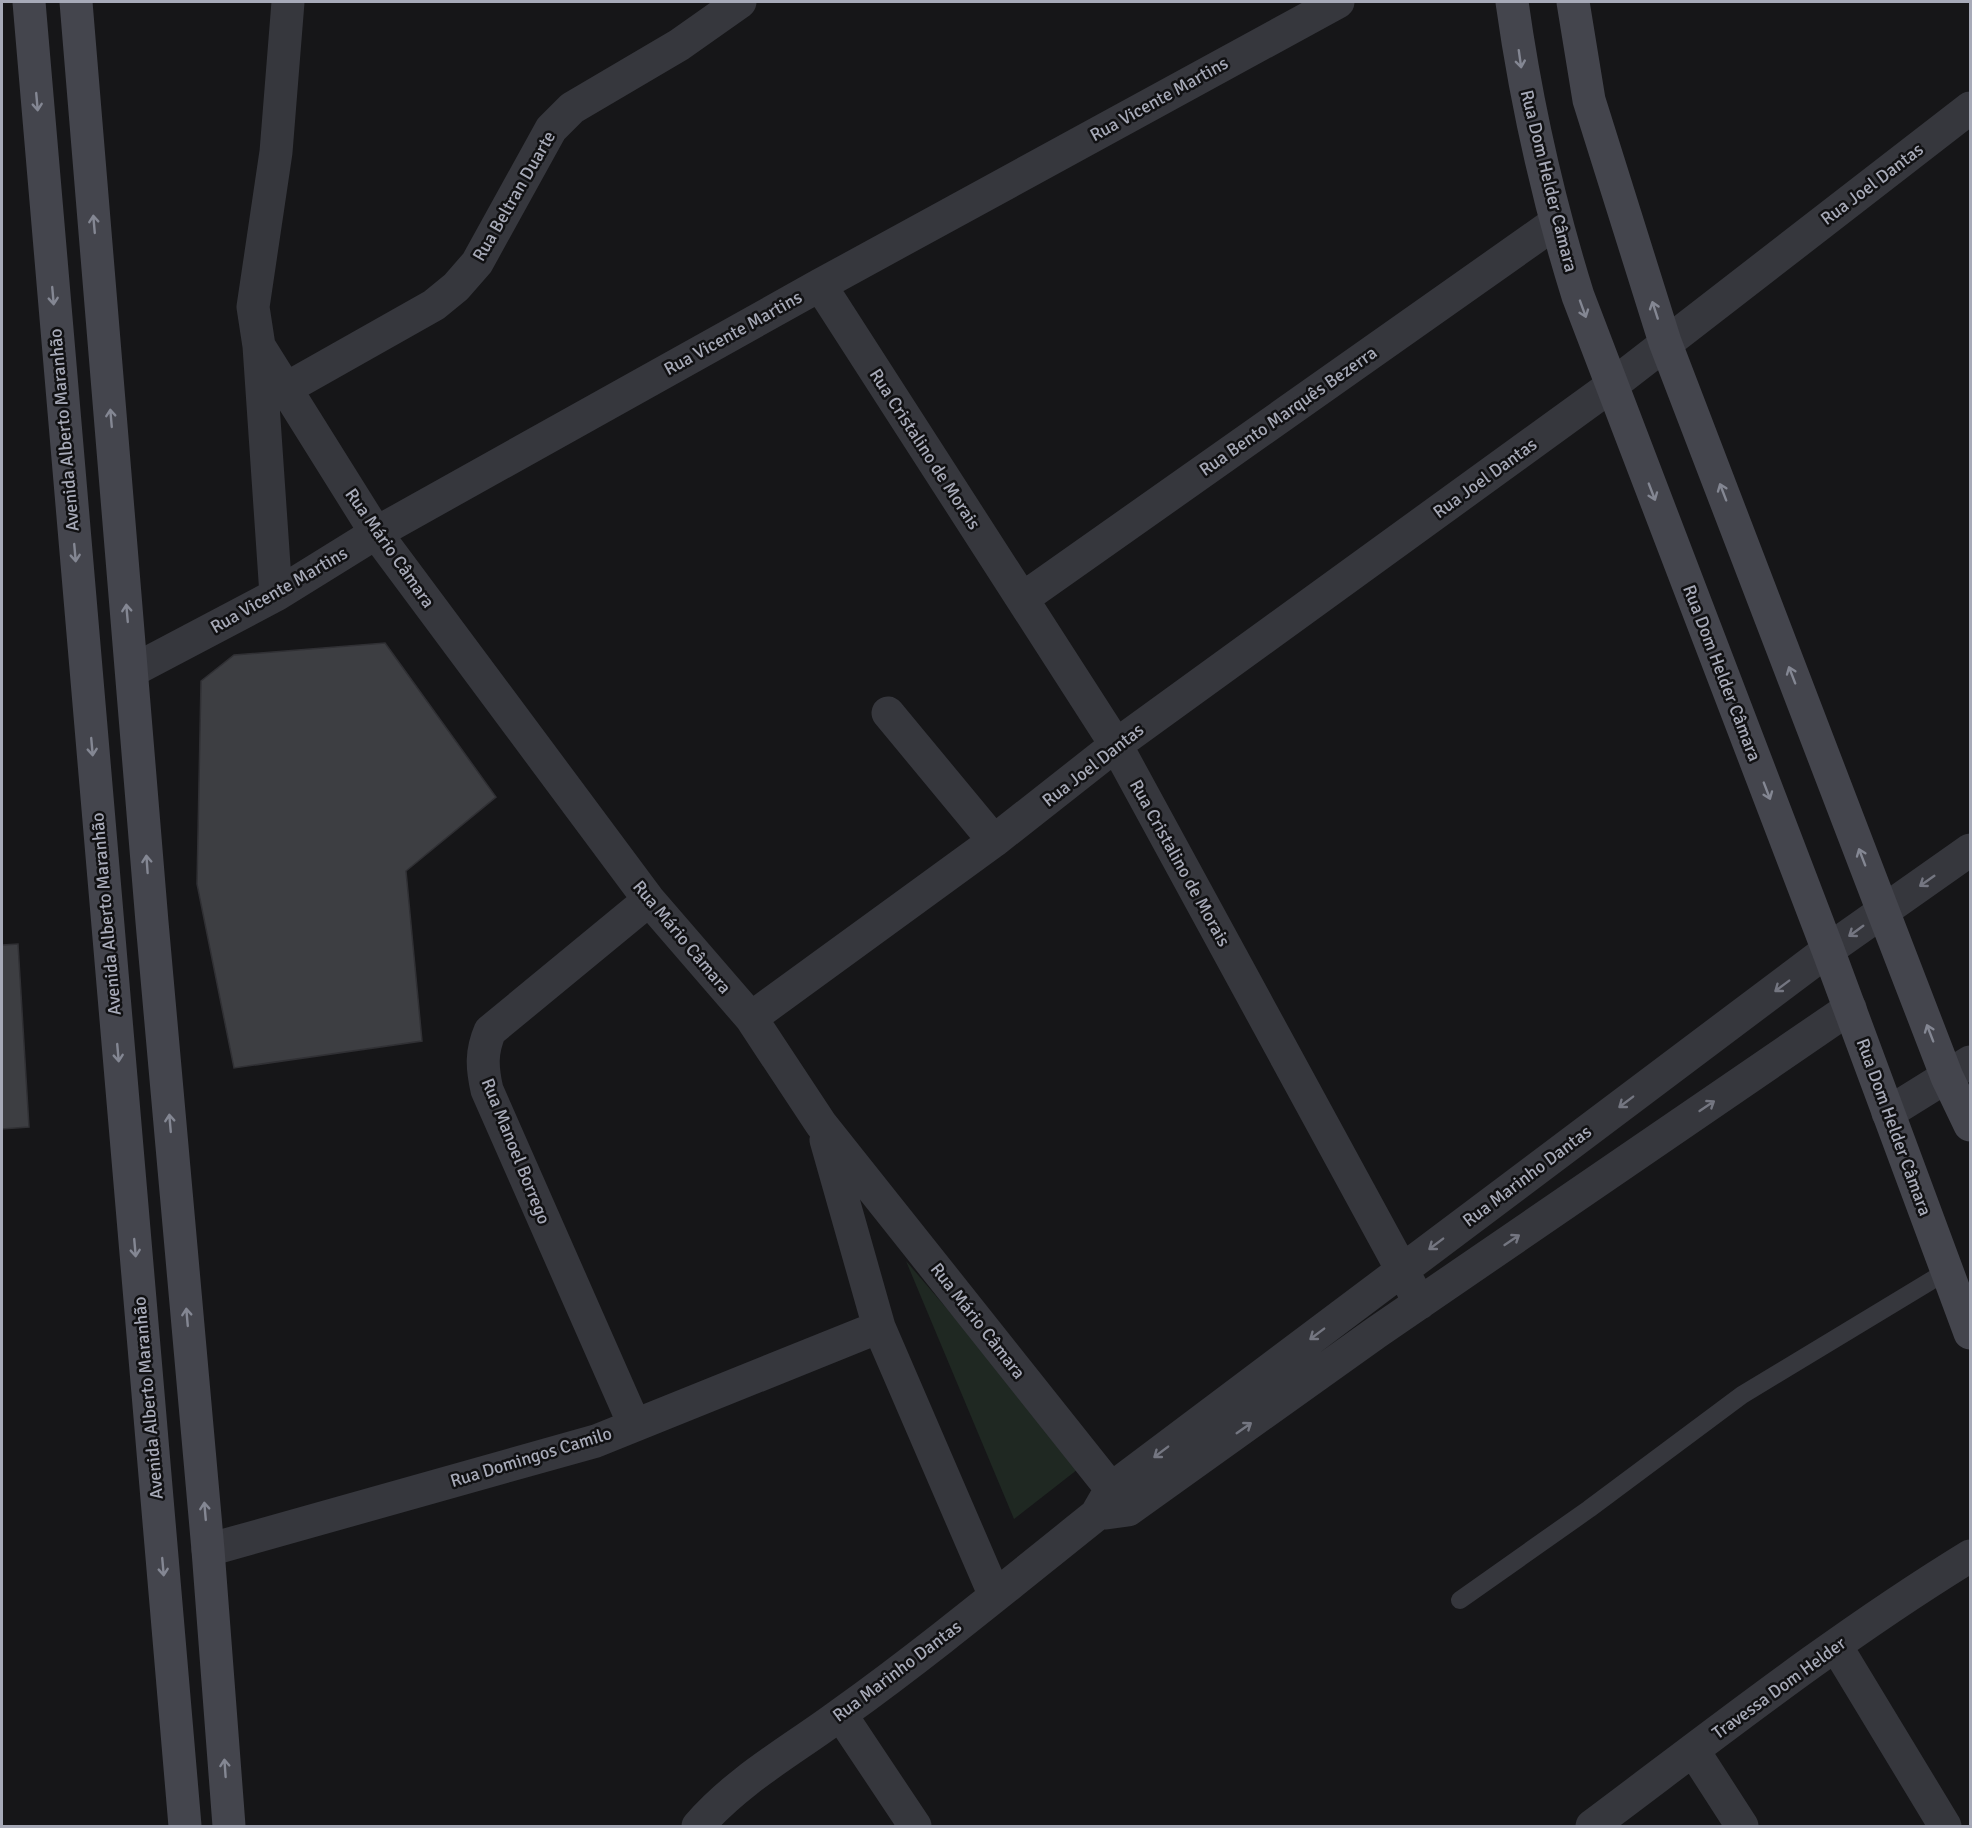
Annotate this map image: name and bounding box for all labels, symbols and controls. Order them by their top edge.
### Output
one-way arrow [1515,49,1526,69]
street label: Rua Vicente Martins [1086,52,1232,146]
street label: Rua Dom Helder Câmara [1516,88,1582,274]
one-way arrow [32,91,43,111]
street label: Rua Beltran Duarte [468,127,560,265]
street label: Rua Joel Dantas [1816,138,1928,230]
one-way arrow [88,214,99,234]
one-way arrow [48,286,59,305]
street label: Rua Vicente Martins [660,286,806,380]
one-way arrow [1578,300,1589,318]
one-way arrow [1648,301,1659,320]
street label: Avenida Alberto Maranhão [44,328,84,532]
street label: Rua Bento Marquês Bezerra [1195,341,1381,481]
street label: Rua Cristalino de Morais [865,364,985,534]
one-way arrow [105,409,116,429]
street label: Rua Joel Dantas [1429,433,1541,523]
one-way arrow [1647,482,1658,501]
street label: Rua Mário Câmara [341,484,439,612]
one-way arrow [1717,484,1728,502]
street label: Rua Vicente Martins [207,542,352,638]
one-way arrow [70,543,81,563]
street label: Rua Dom Helder Câmara [1678,582,1766,764]
one-way arrow [121,603,132,623]
one-way arrow [1786,666,1797,684]
street label: Rua Joel Dantas [1038,718,1148,811]
one-way arrow [86,737,97,757]
street label: Rua Cristalino de Morais [1125,776,1235,950]
one-way arrow [1762,782,1773,800]
street label: Avenida Alberto Maranhão [86,812,126,1016]
one-way arrow [1856,848,1867,867]
one-way arrow [141,854,152,874]
one-way arrow [1919,875,1935,887]
street label: Rua Mário Câmara [628,876,736,998]
one-way arrow [1848,925,1864,937]
one-way arrow [1774,979,1790,992]
one-way arrow [1924,1024,1935,1043]
street label: Rua Dom Helder Câmara [1852,1035,1936,1219]
one-way arrow [113,1043,124,1063]
street label: Rua Manoel Borrego [477,1075,555,1227]
one-way arrow [1618,1096,1634,1109]
one-way arrow [1699,1100,1715,1112]
one-way arrow [164,1113,175,1133]
street label: Rua Marinho Dantas [1458,1120,1596,1232]
one-way arrow [1503,1234,1519,1246]
one-way arrow [130,1237,141,1257]
one-way arrow [1428,1238,1444,1251]
street label: Rua Mário Câmara [926,1259,1030,1383]
street label: Avenida Alberto Maranhão [128,1296,168,1500]
one-way arrow [181,1307,192,1327]
one-way arrow [1309,1328,1325,1341]
street label: Rua Domingos Camilo [448,1422,614,1492]
one-way arrow [1236,1422,1252,1434]
one-way arrow [1153,1445,1169,1458]
one-way arrow [199,1501,210,1521]
one-way arrow [158,1557,169,1577]
street label: Rua Marinho Dantas [828,1615,966,1727]
street label: Travessa Dom Helder [1708,1632,1850,1744]
one-way arrow [219,1759,230,1779]

